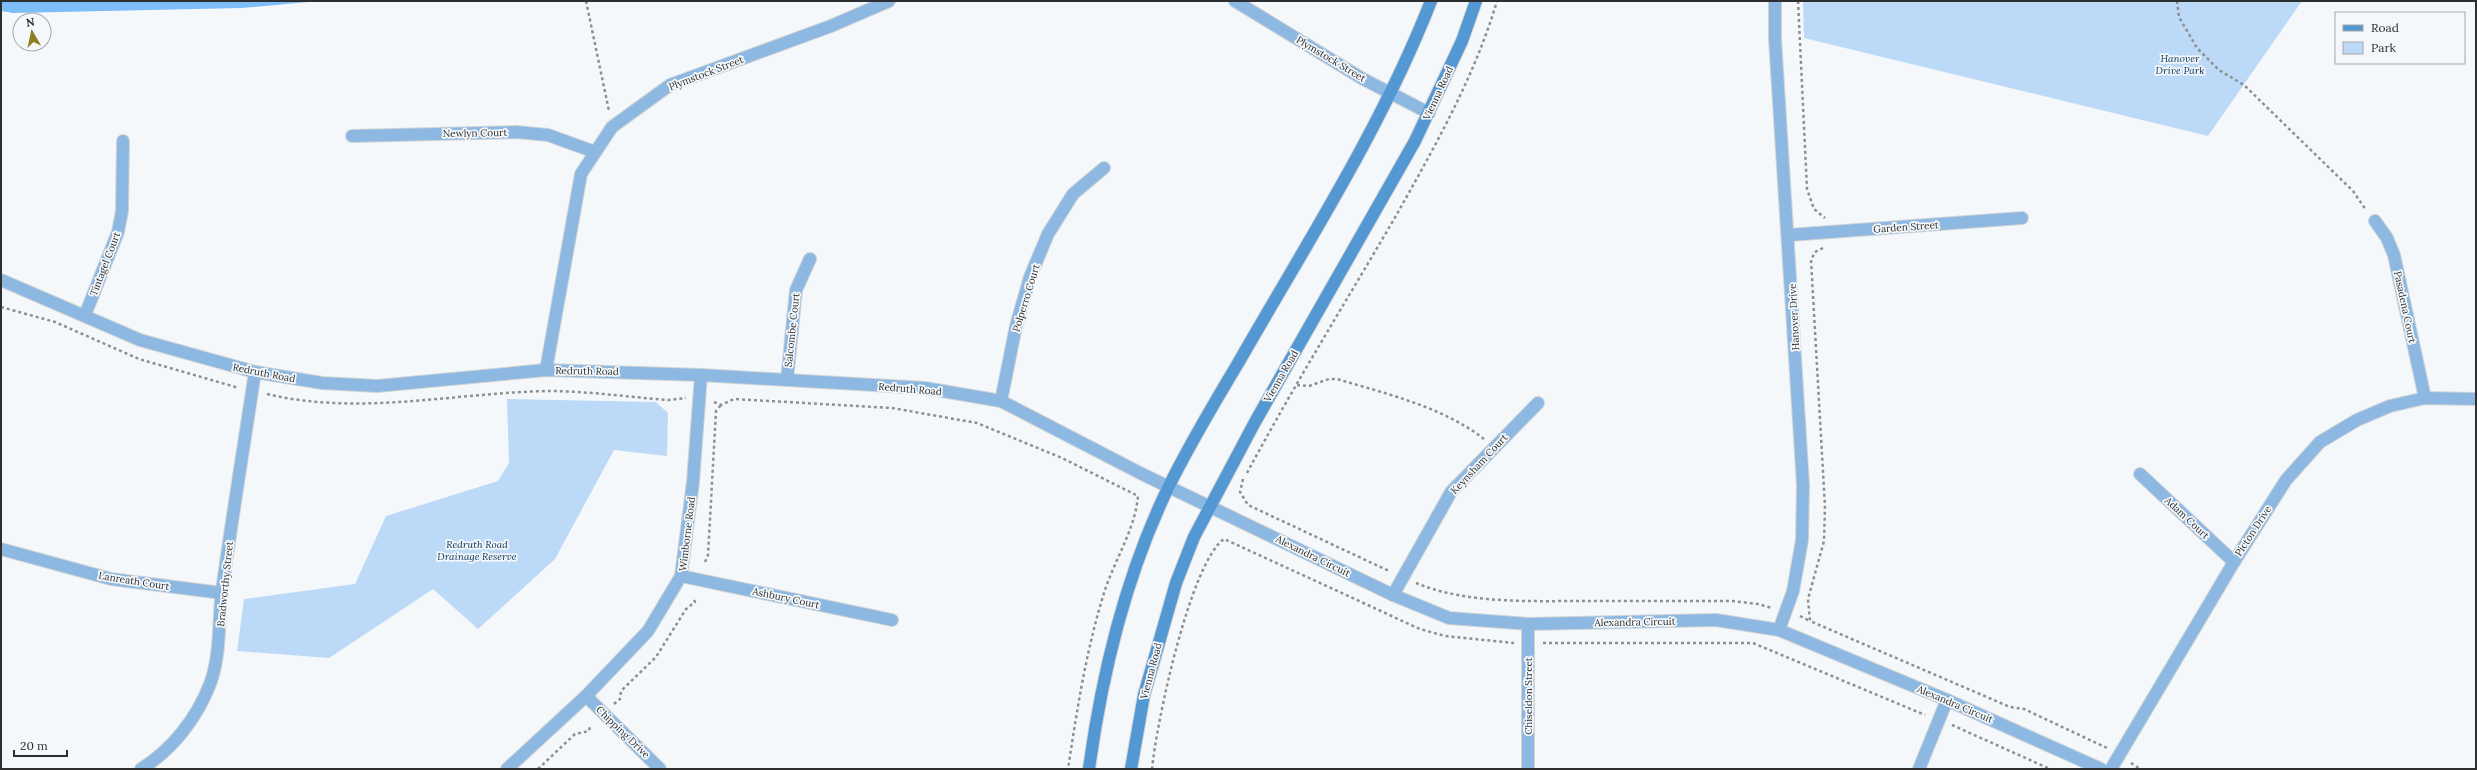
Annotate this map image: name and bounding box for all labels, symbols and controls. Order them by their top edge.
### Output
north arrow [12,12,52,52]
legend [2335,12,2465,64]
text: N [25,14,36,30]
text: Road [2371,20,2399,35]
street label: Plymstock Street [1294,33,1368,85]
text: Park [2371,40,2397,55]
park label: Hanover Drive Park [2156,52,2204,77]
street label: Plymstock Street [667,53,745,93]
street label: Vienna Road [1419,64,1456,123]
street label: Newlyn Court [443,126,508,140]
street label: Garden Street [1873,218,1939,236]
street label: Tintagel Court [87,230,123,298]
street label: Polperro Court [1010,262,1042,333]
street label: Pasadena Court [2391,270,2419,344]
street label: Hanover Drive [1786,283,1802,351]
street label: Salcombe Court [782,292,802,368]
street label: Vienna Road [1260,348,1301,405]
street label: Redruth Road [232,361,296,385]
street label: Redruth Road [555,364,619,378]
street label: Redruth Road [878,380,942,398]
street label: Keynsham Court [1448,431,1510,497]
street label: Adam Court [2161,493,2212,542]
street label: Wimborne Road [676,496,698,572]
street label: Picton Drive [2232,503,2274,559]
street label: Alexandra Circuit [1273,532,1352,580]
park label: Redruth Road Drainage Reserve [437,538,517,563]
street label: Bradworthy Street [214,541,236,627]
street label: Lanreath Court [98,569,170,593]
street label: Ashbury Court [750,584,821,611]
street label: Alexandra Circuit [1593,615,1676,629]
street label: Vienna Road [1137,641,1165,702]
street label: Chiseldon Street [1522,657,1535,735]
street label: Alexandra Circuit [1914,682,1995,726]
street label: Chipping Drive [593,703,653,761]
scale bar [14,732,67,758]
text: 20 m [20,738,48,753]

